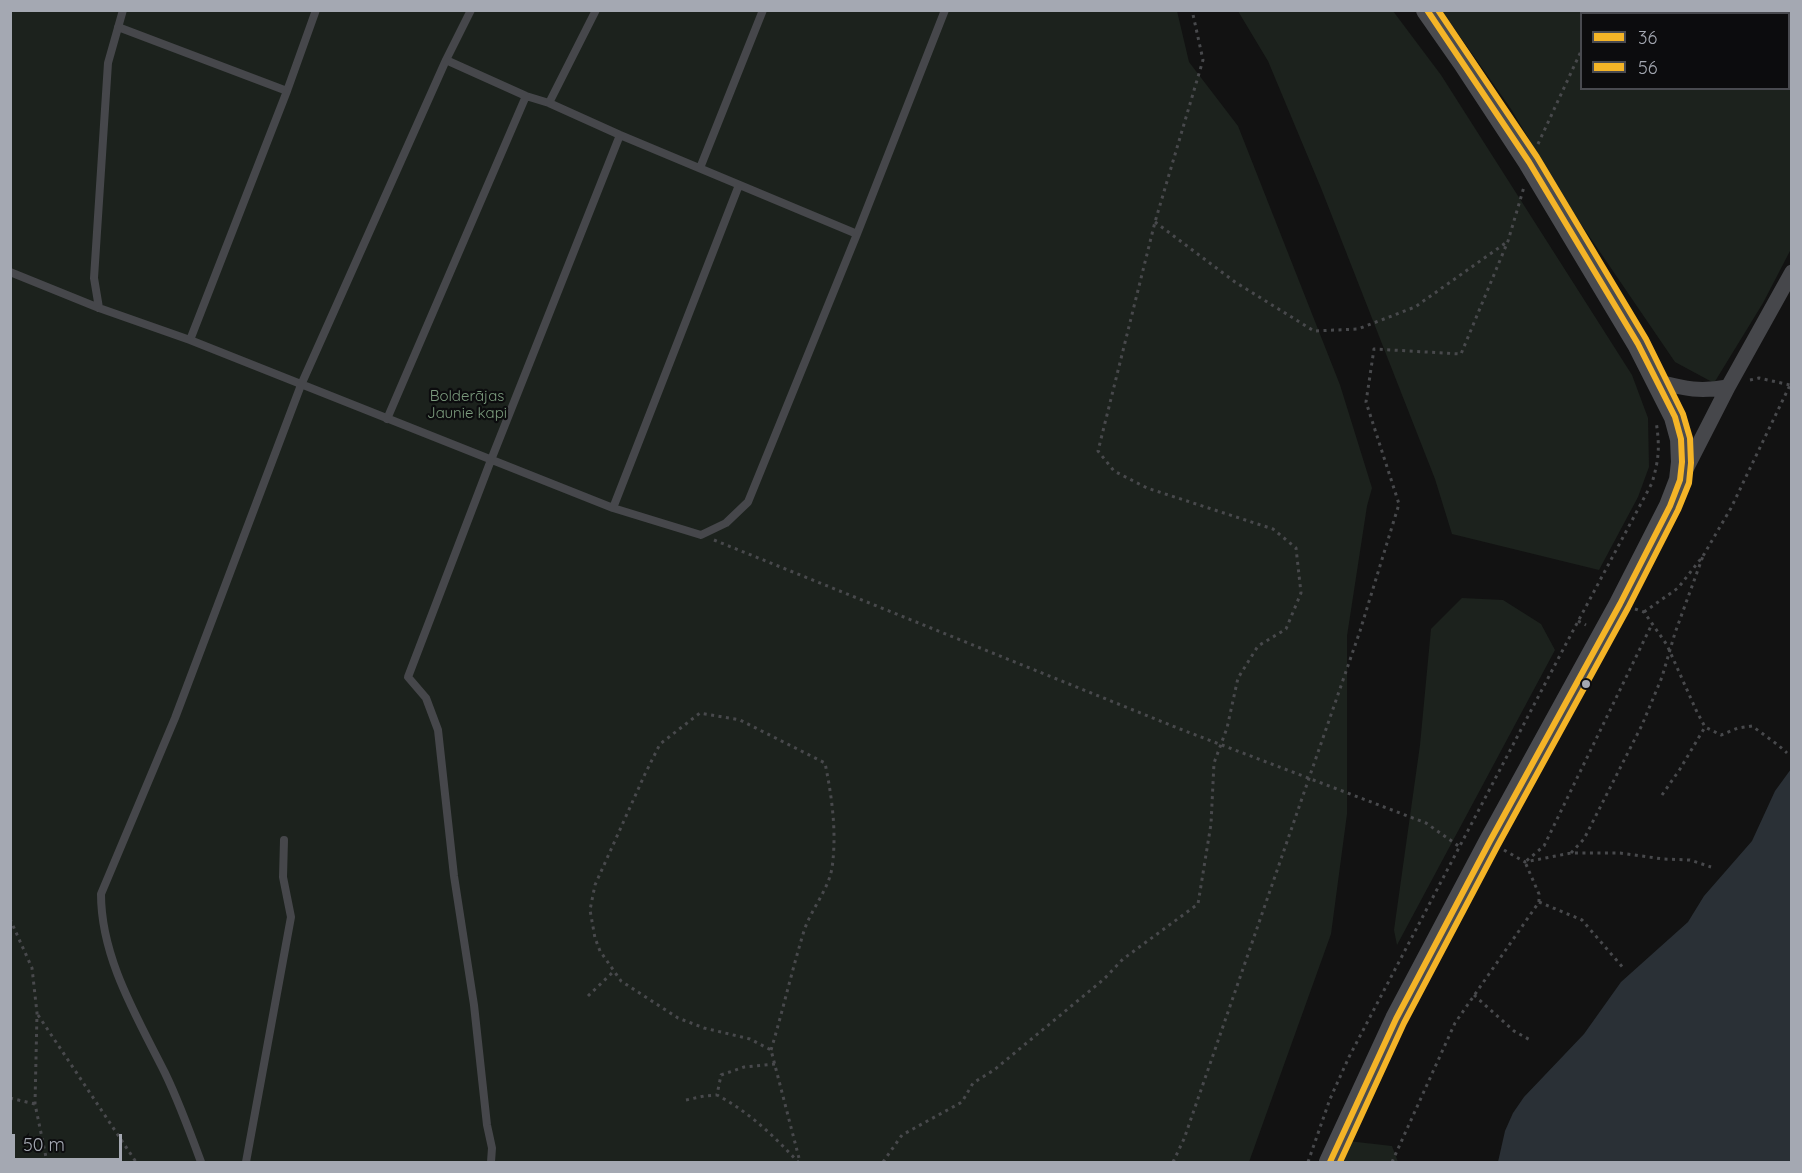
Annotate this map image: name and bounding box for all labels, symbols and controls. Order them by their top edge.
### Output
legend [1580,12,1790,90]
text: 36 [1638,26,1657,49]
text: 56 [1638,56,1658,79]
park label: Bolderājas Jaunie kapi [427,387,507,422]
unlabelled marker [1580,678,1592,690]
scale bar [15,1122,124,1160]
text: 50 m [23,1133,65,1156]

